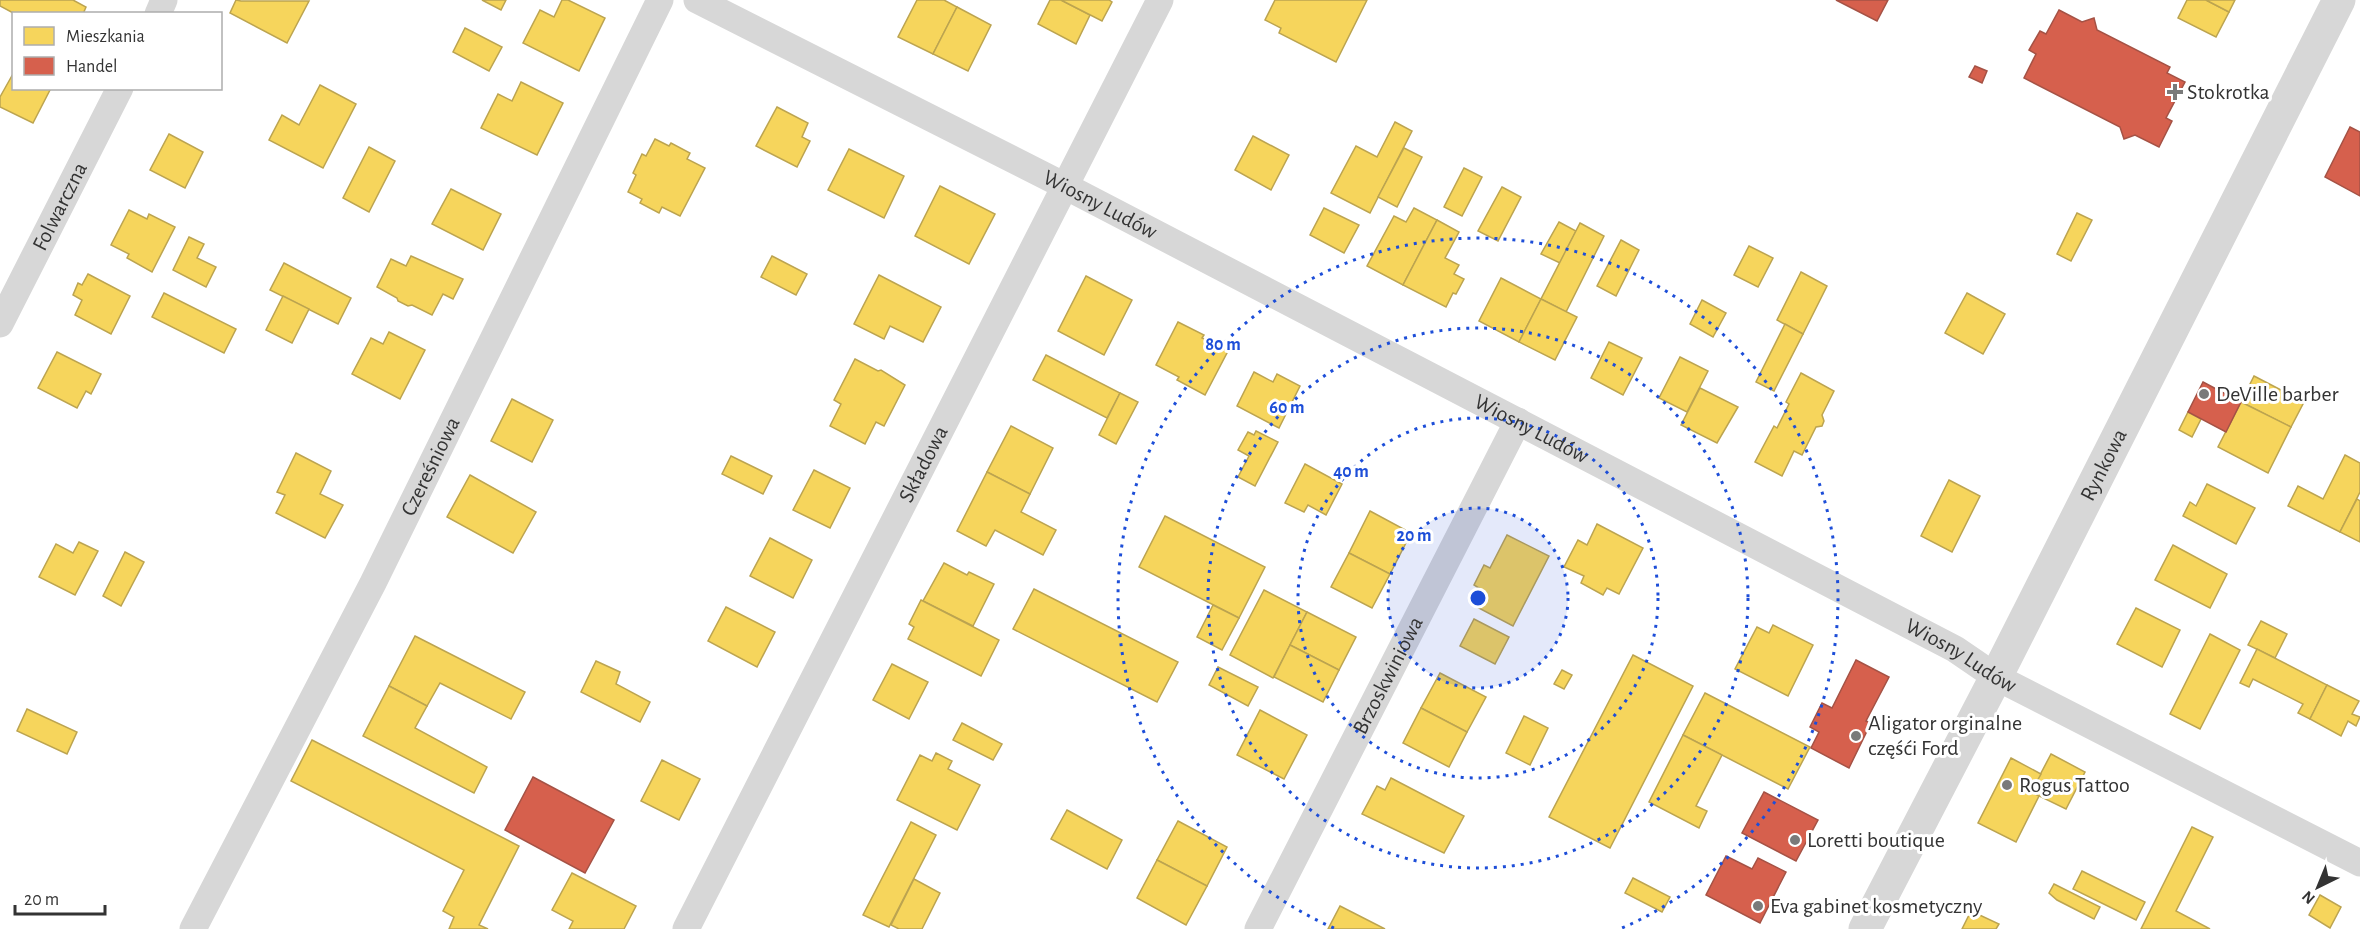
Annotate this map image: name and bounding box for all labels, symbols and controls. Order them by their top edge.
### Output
legend [12,12,222,90]
text: Mieszkania [66,28,145,46]
text: Handel [66,58,117,76]
place label: Stokrotka [2187,81,2270,103]
marker: Stokrotka [2168,85,2182,99]
street label: Folwarczna [28,159,91,254]
street label: Wiosny Ludów [1040,166,1161,243]
text: 80 m [1205,336,1241,354]
place label: DeVille barber [2216,383,2339,405]
marker: DeVille barber [2197,387,2211,401]
street label: Wiosny Ludów [1471,390,1592,467]
text: 60 m [1269,399,1305,417]
street label: Czereśniowa [397,413,464,519]
street label: Składowa [895,422,952,506]
street label: Rynkowa [2076,425,2131,504]
text: 40 m [1333,463,1369,481]
text: 20 m [1396,527,1432,545]
centre of rings [1468,588,1488,608]
street label: Brzoskwiniowa [1349,613,1427,737]
street label: Wiosny Ludów [1902,614,2020,697]
place label: Aligator orginalne częśći Ford [1868,712,2022,759]
marker: Aligator orginalne częśći Ford [1849,729,1863,743]
place label: Rogus Tattoo [2019,774,2130,796]
marker: Rogus Tattoo [2000,778,2014,792]
place label: Loretti boutique [1807,829,1945,851]
marker: Loretti boutique [1788,833,1802,847]
north arrow [2288,857,2348,917]
scale bar [15,878,105,916]
text: N [2299,888,2318,907]
text: 20 m [24,891,59,909]
place label: Eva gabinet kosmetyczny [1770,895,1983,917]
marker: Eva gabinet kosmetyczny [1751,899,1765,913]

